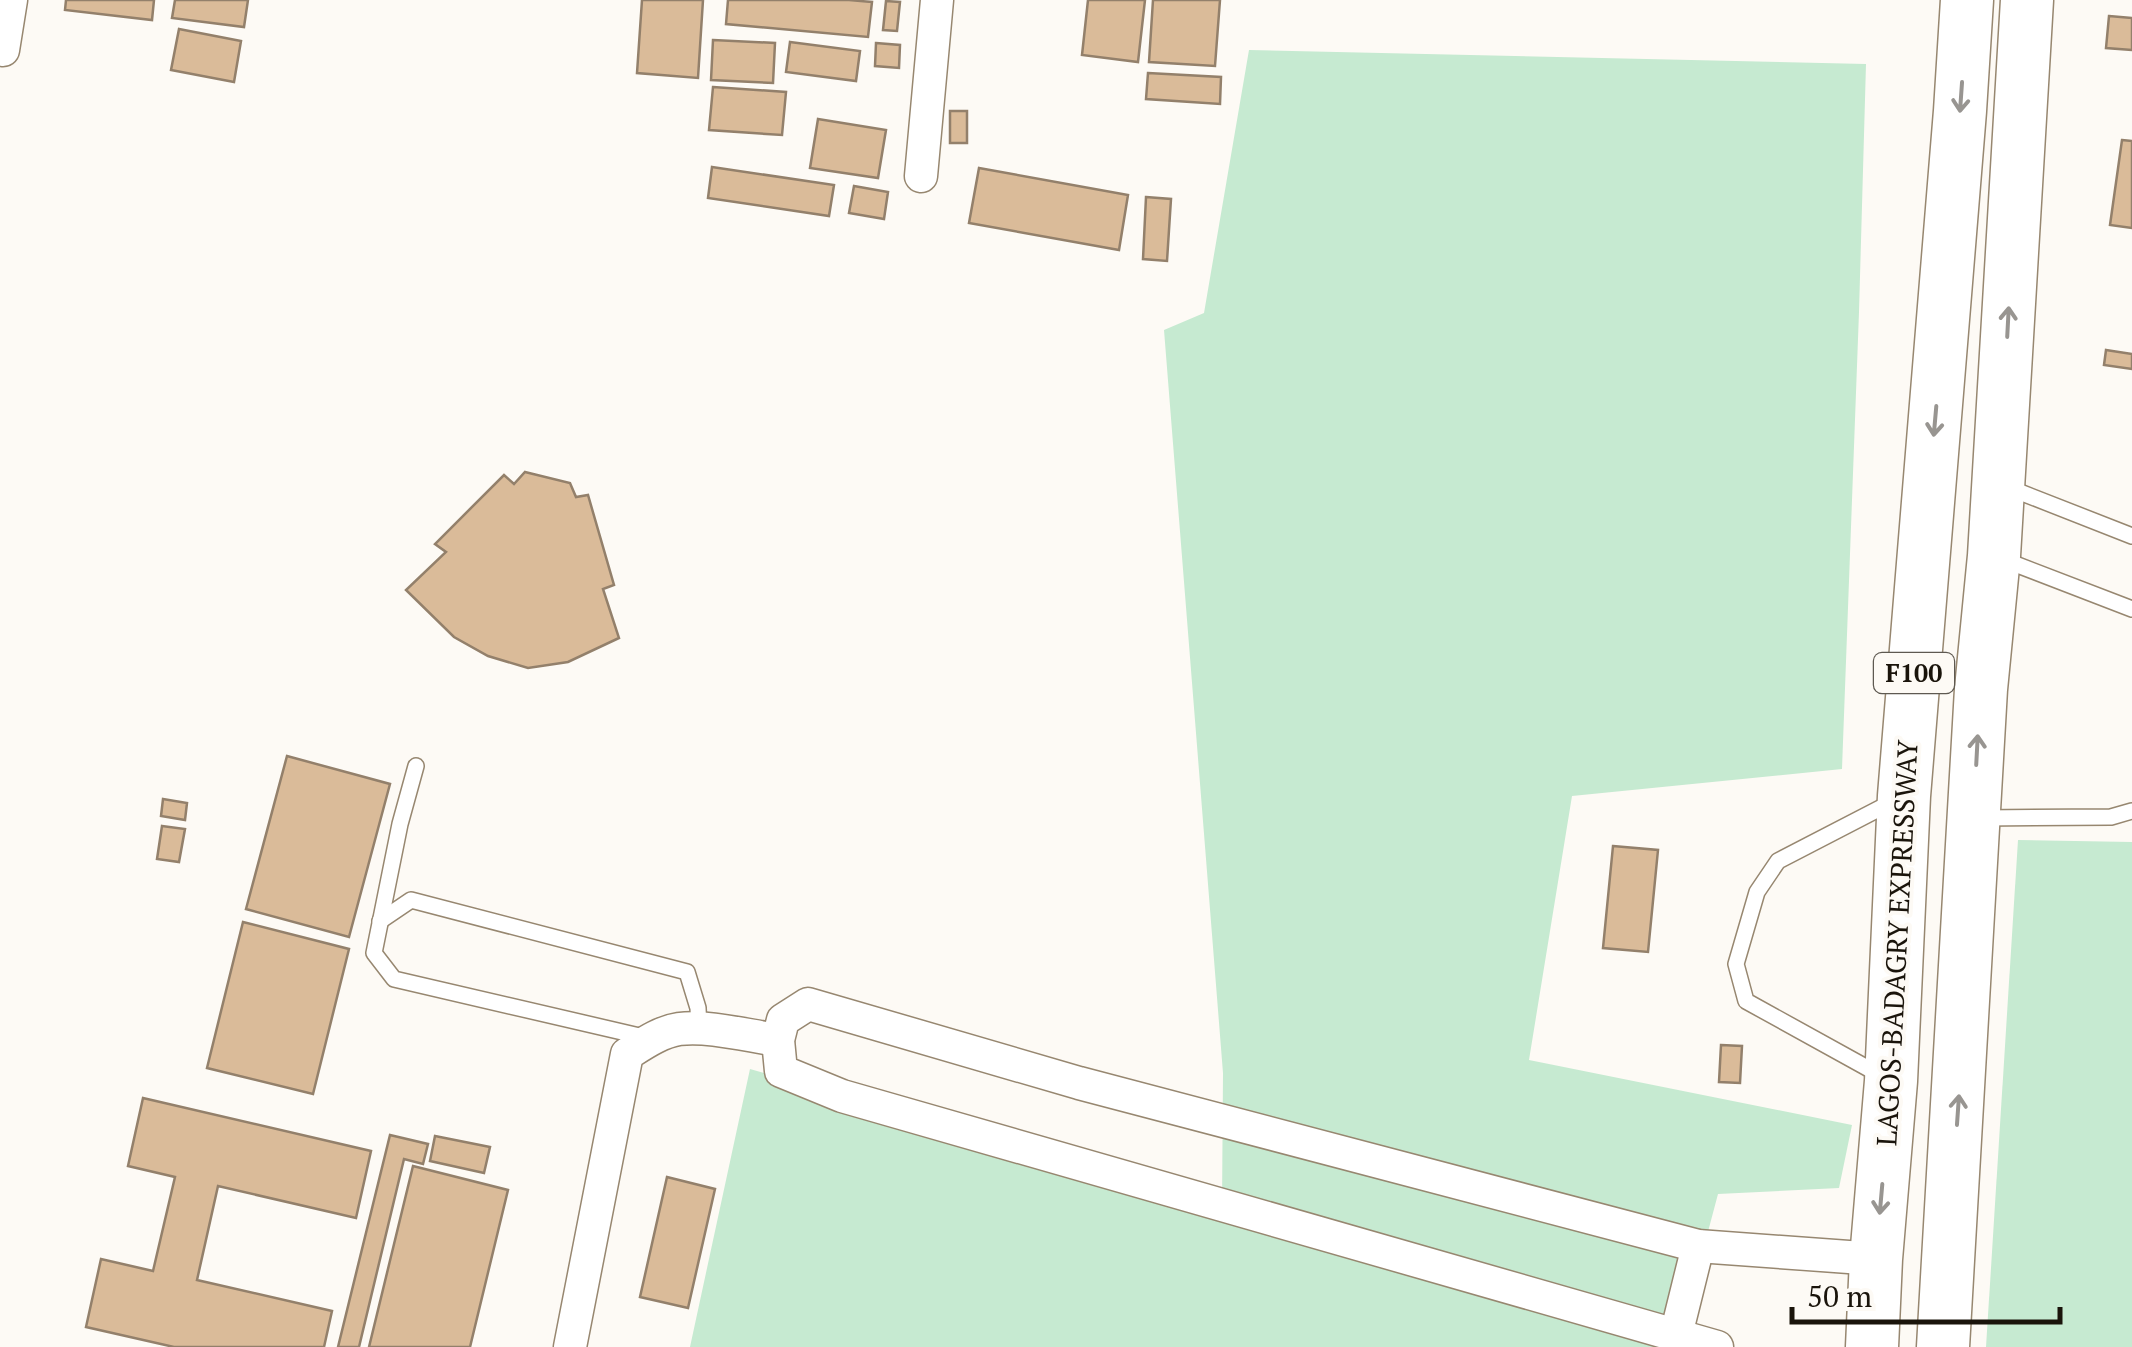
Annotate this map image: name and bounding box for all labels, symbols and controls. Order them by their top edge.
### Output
one-way arrow [1951,81,1970,113]
one-way arrow [1999,306,2018,338]
one-way arrow [1925,405,1944,437]
road number: F100 [1874,653,1954,693]
one-way arrow [1968,735,1987,767]
street label: LAGOS-BADAGRY EXPRESSWAY [1867,738,1926,1147]
one-way arrow [1948,1094,1967,1126]
one-way arrow [1871,1183,1890,1215]
scale bar [1792,1262,2060,1324]
text: 50 m [1807,1276,1872,1316]

